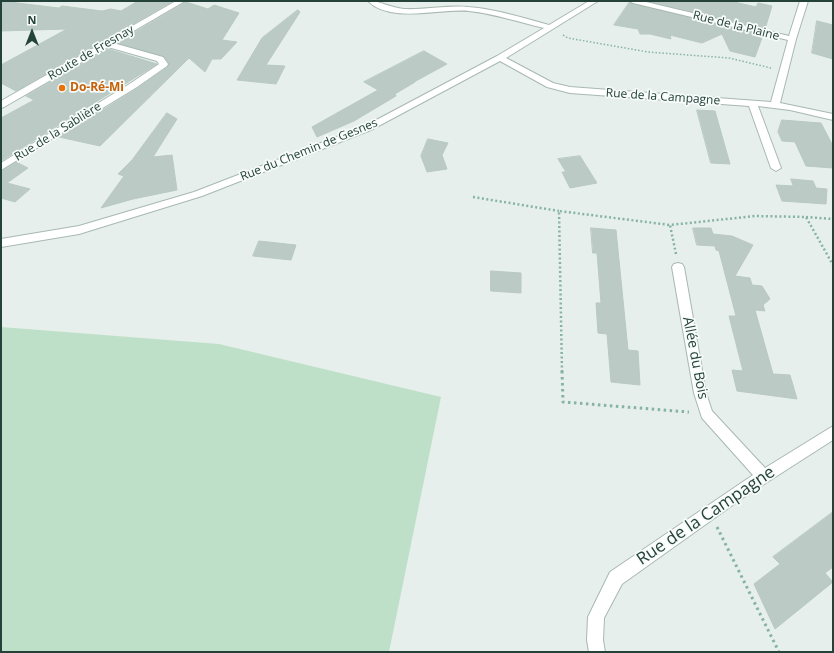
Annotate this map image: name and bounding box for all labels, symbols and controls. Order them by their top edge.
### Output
street label: Rue de la Plaine [691,8,781,44]
north arrow [12,12,52,52]
text: N [28,12,36,27]
street label: Route de Fresnay [45,23,137,83]
place label: Do-Ré-Mi [70,81,124,95]
marker: Do-Ré-Mi [57,83,67,93]
street label: Rue de la Campagne [605,86,721,108]
street label: Rue de la Sablière [12,99,104,165]
street label: Rue du Chemin de Gesnes [238,116,380,184]
street label: Allée du Bois [679,315,711,401]
street label: Rue de la Campagne [633,462,779,570]

